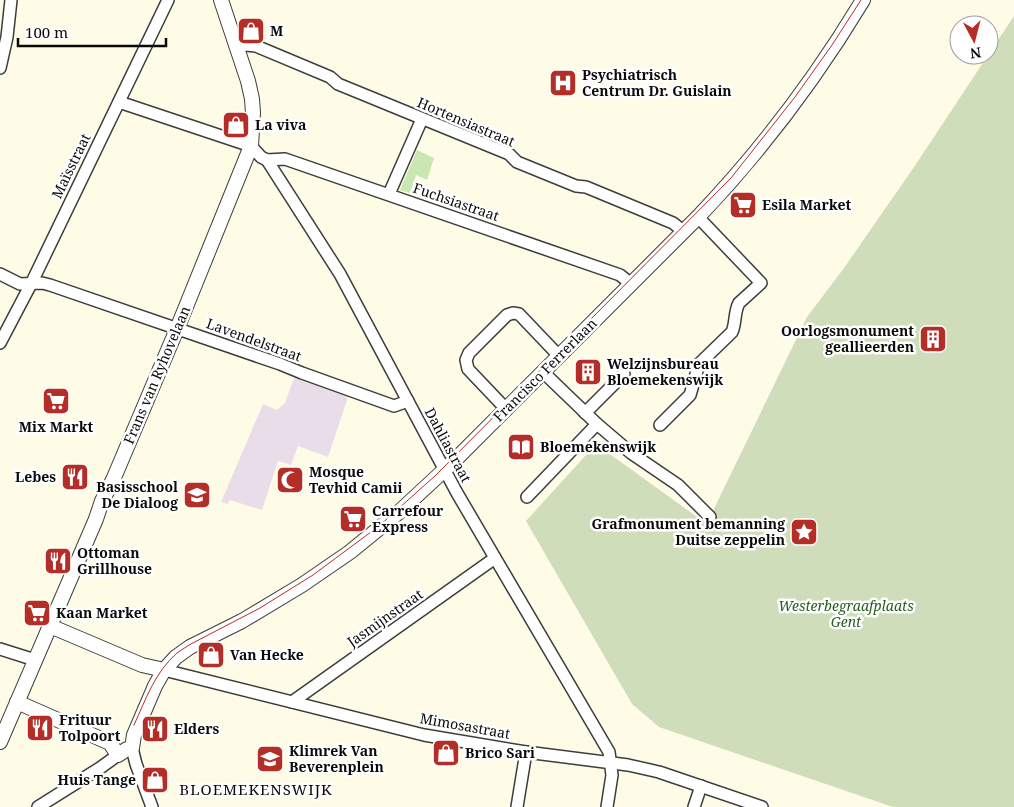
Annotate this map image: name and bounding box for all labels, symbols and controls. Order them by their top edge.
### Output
scale bar [18,15,165,47]
north arrow [949,15,999,65]
shop icon: M [236,16,266,46]
place label: M [270,21,283,40]
text: 100 m [25,22,68,42]
text: N [969,43,982,64]
place label: Psychiatrisch Centrum Dr. Guislain [582,65,732,100]
hospital icon: Psychiatrisch Centrum Dr. Guislain [548,68,578,98]
street label: Hortensiastraat [415,92,518,151]
shop icon: La viva [221,110,251,140]
place label: La viva [255,115,307,134]
street label: Maïsstraat [47,130,94,201]
street label: Fuchsiastraat [411,178,502,225]
supermarket icon: Esila Market [728,190,758,220]
place label: Esila Market [762,195,851,214]
street label: Frans van Ryhovelaan [119,303,194,447]
street label: Lavendelstraat [204,314,304,366]
street label: Francisco Ferrerlaan [489,314,601,426]
place label: Oorlogsmonument geallieerden [781,321,914,356]
building icon: Oorlogsmonument geallieerden [918,324,948,354]
place label: Welzijnsbureau Bloemekenswijk [607,354,723,389]
building icon: Welzijnsbureau Bloemekenswijk [573,357,603,387]
supermarket icon: Mix Markt [41,386,71,416]
street label: Dahliastraat [421,404,476,485]
place label: Mix Markt [19,417,94,436]
library icon: Bloemekenswijk [506,432,536,462]
place label: Bloemekenswijk [540,437,656,456]
restaurant icon: Lebes [60,462,90,492]
place label: Mosque Tevhid Camii [309,462,403,497]
mosque icon: Mosque Tevhid Camii [275,465,305,495]
place label: Lebes [15,467,56,486]
place label: Basisschool De Dialoog [96,477,178,512]
school or university icon: Basisschool De Dialoog [182,480,212,510]
place label: Carrefour Express [372,501,444,536]
supermarket icon: Carrefour Express [338,504,368,534]
place label: Grafmonument bemanning Duitse zeppelin [591,514,785,549]
place icon: Grafmonument bemanning Duitse zeppelin [789,517,819,547]
place label: Ottoman Grillhouse [77,543,152,578]
restaurant icon: Ottoman Grillhouse [43,546,73,576]
street label: Jasmijnstraat [342,584,426,651]
park label: Westerbegraafplaats Gent [778,596,914,631]
supermarket icon: Kaan Market [22,598,52,628]
place label: Kaan Market [56,603,148,622]
shop icon: Van Hecke [196,640,226,670]
place label: Van Hecke [230,645,304,664]
street label: Mimosastraat [418,708,512,743]
place label: Frituur Tolpoort [59,710,121,745]
restaurant icon: Frituur Tolpoort [25,713,55,743]
restaurant icon: Elders [140,714,170,744]
place label: Elders [174,719,219,738]
shop icon: Brico Sari [431,738,461,768]
place label: Klimrek Van Beverenplein [289,741,384,776]
place label: Brico Sari [465,743,535,762]
school or university icon: Klimrek Van Beverenplein [255,744,285,774]
shop icon: Huis Tange [140,765,170,795]
place label: Huis Tange [58,770,136,789]
district label: BLOEMEKENSWIJK [179,779,333,799]

